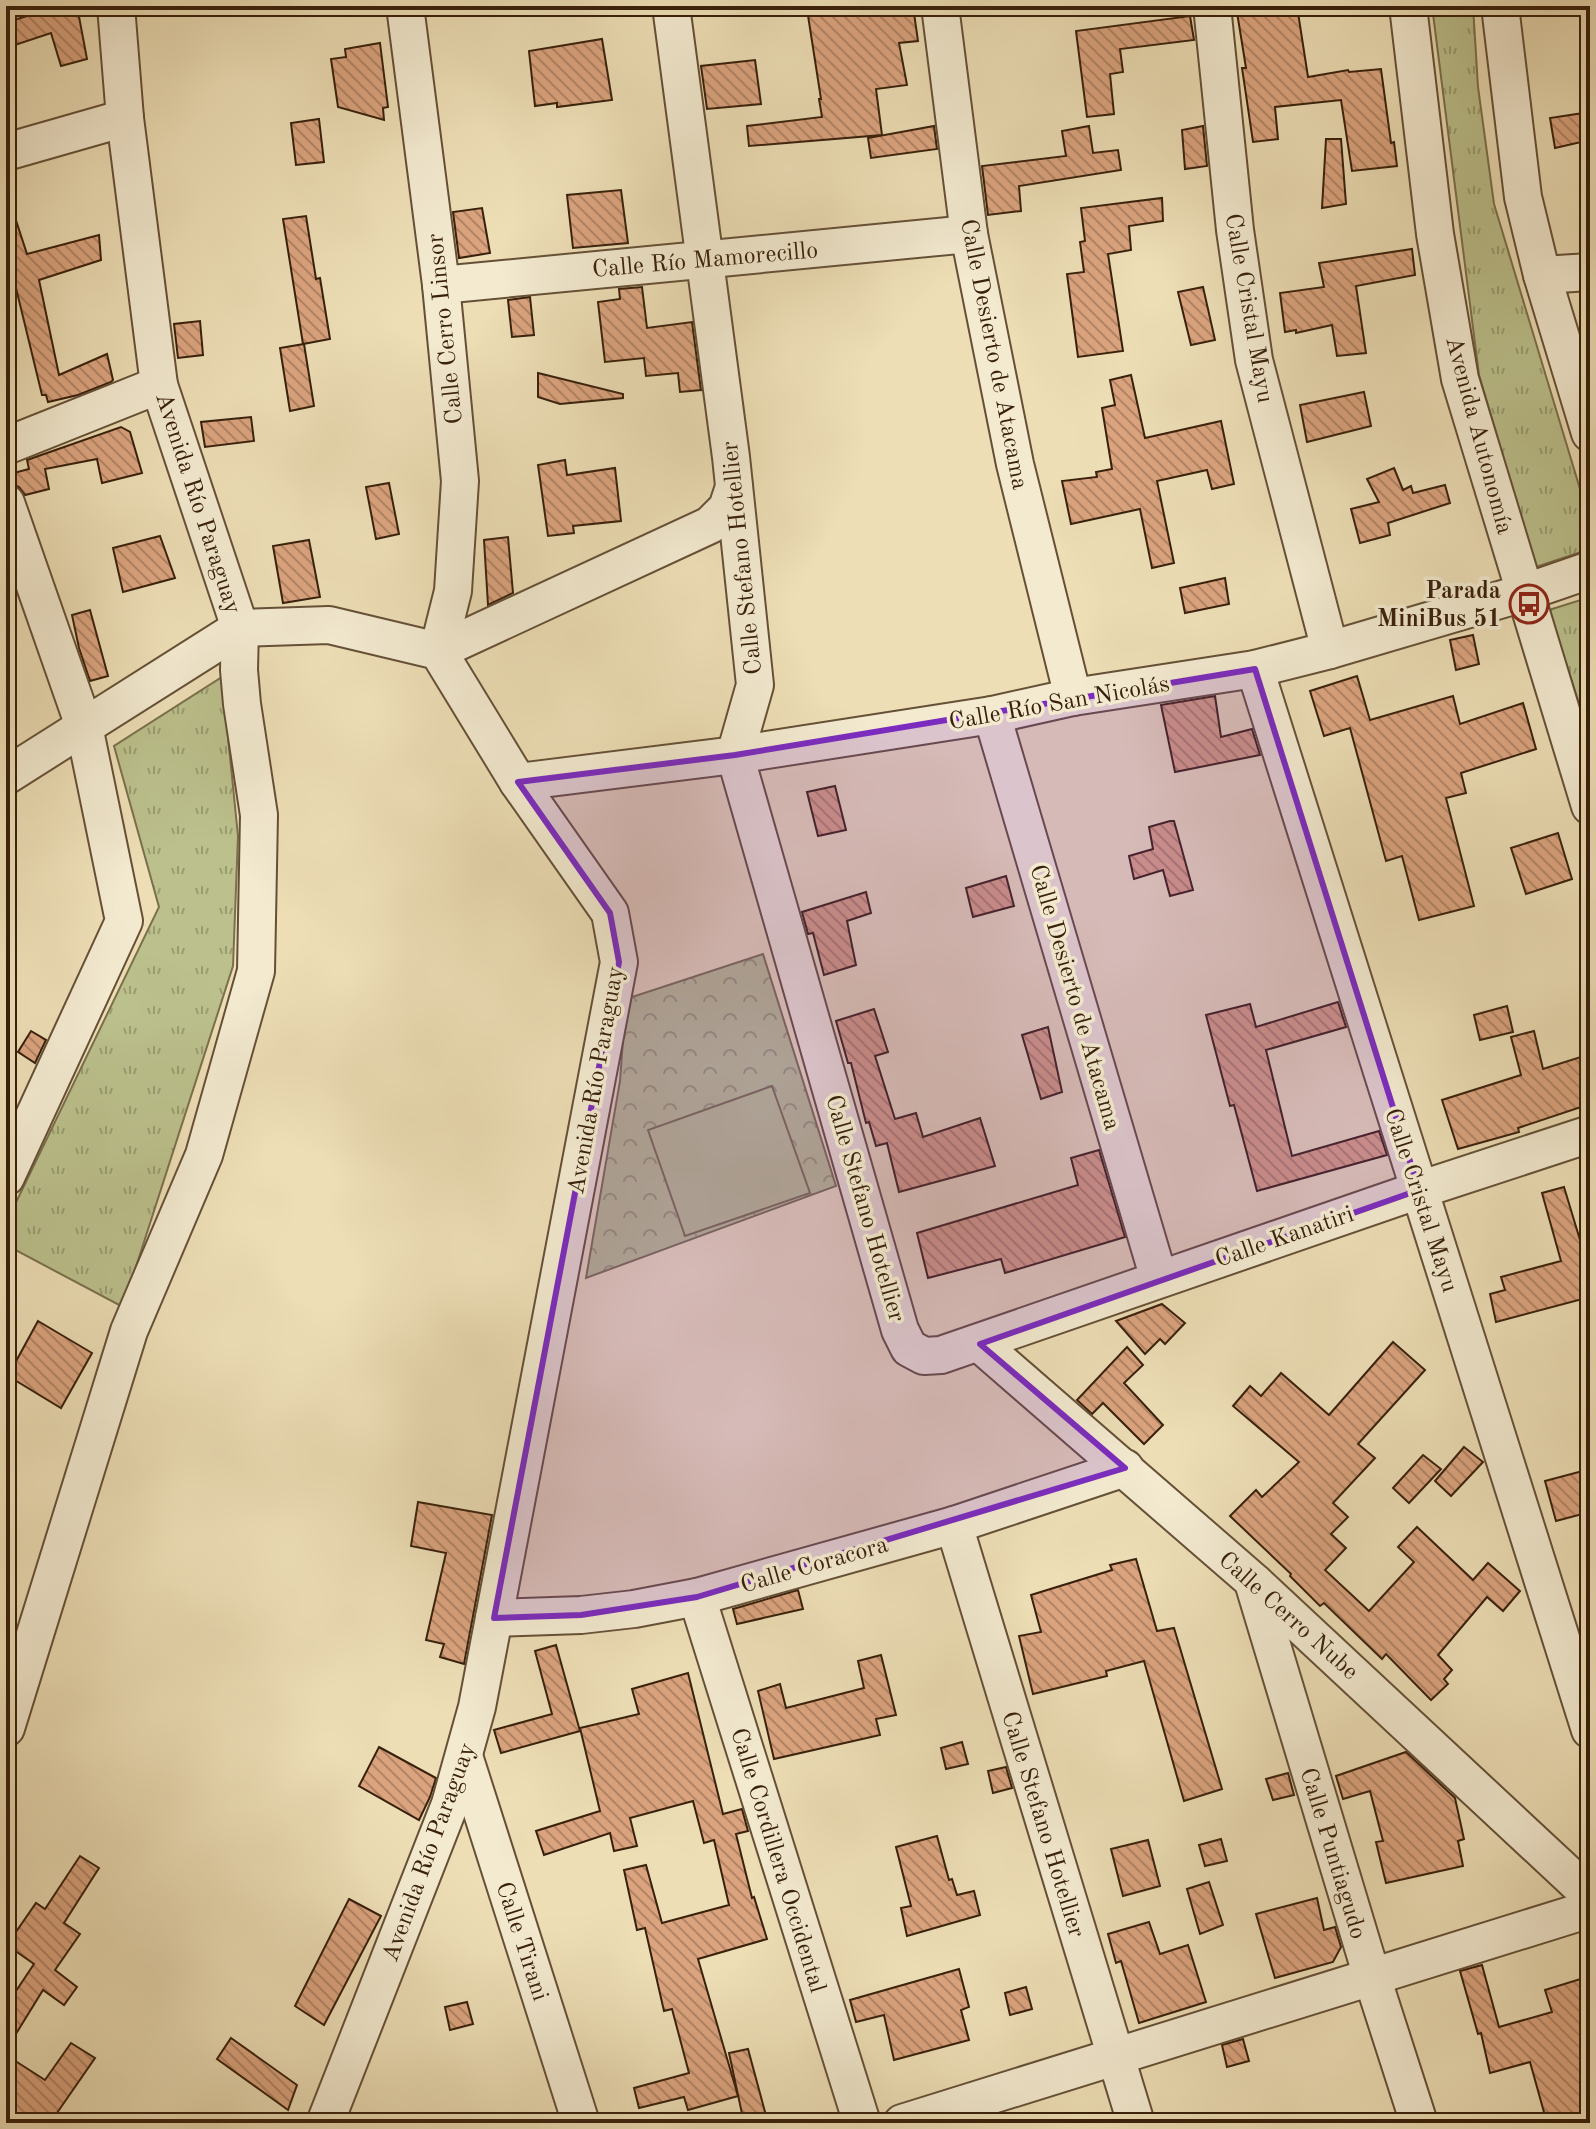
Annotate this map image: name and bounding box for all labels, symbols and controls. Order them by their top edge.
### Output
street label: Calle Cristal Mayu [1220,212,1277,405]
street label: Calle Desierto de Atacama [955,217,1031,492]
street label: Calle Cerro Linsor [424,232,468,425]
street label: Calle Río Mamorecillo [591,239,819,283]
street label: Avenida Autonomía [1440,334,1516,537]
street label: Avenida Río Paraguay [150,390,244,617]
street label: Calle Stefano Hotellier [719,440,767,676]
place label: Parada MiniBus 51 [1377,580,1501,632]
bus stop icon: Parada MiniBus 51 [1508,583,1550,625]
street label: Calle Río San Nicolás [947,673,1171,735]
street label: Calle Desierto de Atacama [1025,862,1124,1133]
street label: Avenida Río Paraguay [565,964,629,1196]
street label: Calle Stefano Hotellier [820,1092,908,1325]
street label: Calle Cristal Mayu [1379,1106,1461,1296]
street label: Calle Kanatiri [1212,1203,1357,1273]
street label: Calle Coracora [738,1533,891,1598]
street label: Calle Cerro Nube [1213,1548,1362,1685]
street label: Calle Stefano Hotellier [996,1709,1088,1941]
street label: Calle Cordillera Occidental [725,1725,829,1996]
street label: Avenida Río Paraguay [379,1740,481,1965]
street label: Calle Puntiagudo [1295,1765,1370,1942]
street label: Calle Tirani [491,1879,552,2004]

